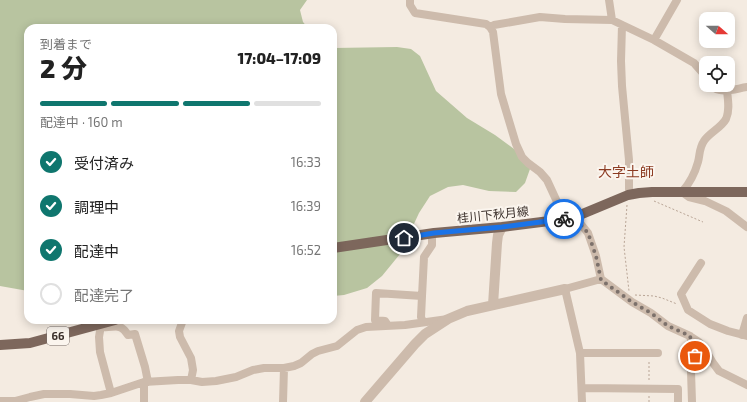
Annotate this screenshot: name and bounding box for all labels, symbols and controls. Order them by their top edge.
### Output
north arrow [699,12,735,48]
map controls [699,12,735,92]
text: 到着まで [40,36,92,52]
text: 17:04–17:09 [238,49,321,67]
text: 2 分 [40,52,87,83]
button: locate [699,56,735,92]
text: 配達中 · 160 m [40,114,123,130]
icon: check [40,151,62,173]
text: 受付済み [74,154,134,172]
text: 16:33 [291,154,321,170]
district label: 大字土師 [598,163,654,180]
icon: check [40,195,62,217]
text: 調理中 [74,198,119,216]
text: 16:39 [291,198,321,214]
courier [544,199,584,239]
street label: 桂川下秋月線 [456,203,529,225]
icon: bike [553,208,575,230]
pin [387,221,421,255]
icon: home [393,227,415,249]
icon: check [40,239,62,261]
text: 配達中 [74,242,119,260]
text: 16:52 [291,242,321,258]
text: 配達完了 [74,286,134,304]
road number: 66 [47,327,69,345]
pin [678,339,712,373]
icon: bag [684,345,706,367]

